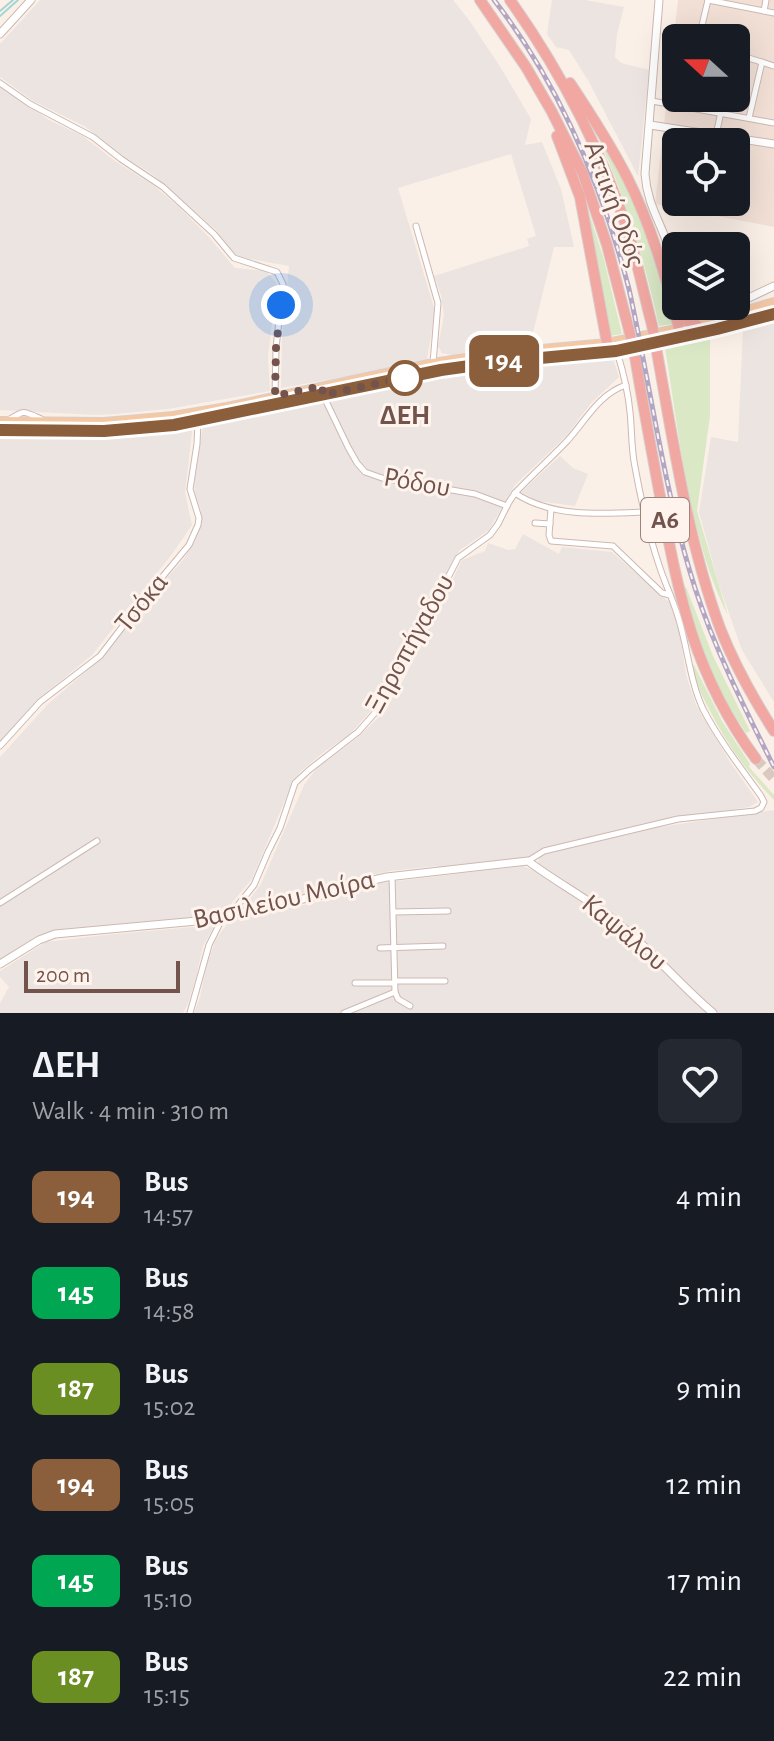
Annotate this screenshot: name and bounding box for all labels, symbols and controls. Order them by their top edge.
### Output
north arrow [662,24,750,112]
map controls [662,24,750,320]
button: locate [662,128,750,216]
street label: Αττική Οδός [578,137,650,271]
button: layers [662,232,750,320]
your location [261,285,301,325]
line badge: 194 [458,335,550,387]
text: 194 [485,347,523,375]
marker: ΔΕΗ [388,361,422,395]
place label: ΔΕΗ [380,402,430,430]
street label: Ρόδου [381,463,453,503]
road number: Α6 [641,498,689,542]
street label: Τσόκα [110,568,174,638]
street label: Ξηροπήγαδου [360,570,460,718]
street label: Βασιλείου Μοίρα [191,866,377,934]
street label: Καψάλου [576,890,672,976]
scale bar [24,957,180,993]
text: 200 m [36,964,90,986]
button: heart [658,1039,742,1123]
text: ΔΕΗ [32,1047,100,1085]
text: Walk · 4 min · 310 m [32,1098,229,1124]
text: Bus [144,1167,189,1197]
text: 4 min [676,1182,742,1212]
text: 194 [57,1183,95,1211]
text: 14:57 [144,1202,193,1228]
text: Bus [144,1263,189,1293]
text: 5 min [678,1278,742,1308]
text: 145 [58,1279,94,1307]
text: 14:58 [144,1298,195,1324]
text: Bus [144,1359,189,1389]
text: 9 min [676,1374,742,1404]
text: 187 [58,1375,94,1403]
text: 15:02 [144,1394,195,1420]
text: Bus [144,1455,189,1485]
text: 12 min [666,1470,742,1500]
text: 194 [57,1471,95,1499]
text: 15:05 [144,1490,194,1516]
text: Bus [144,1551,189,1581]
text: 17 min [667,1566,742,1596]
text: 145 [58,1567,94,1595]
text: 15:10 [144,1586,192,1612]
text: Bus [144,1647,189,1677]
text: 22 min [663,1662,742,1692]
text: 187 [58,1663,94,1691]
text: 15:15 [144,1682,190,1708]

